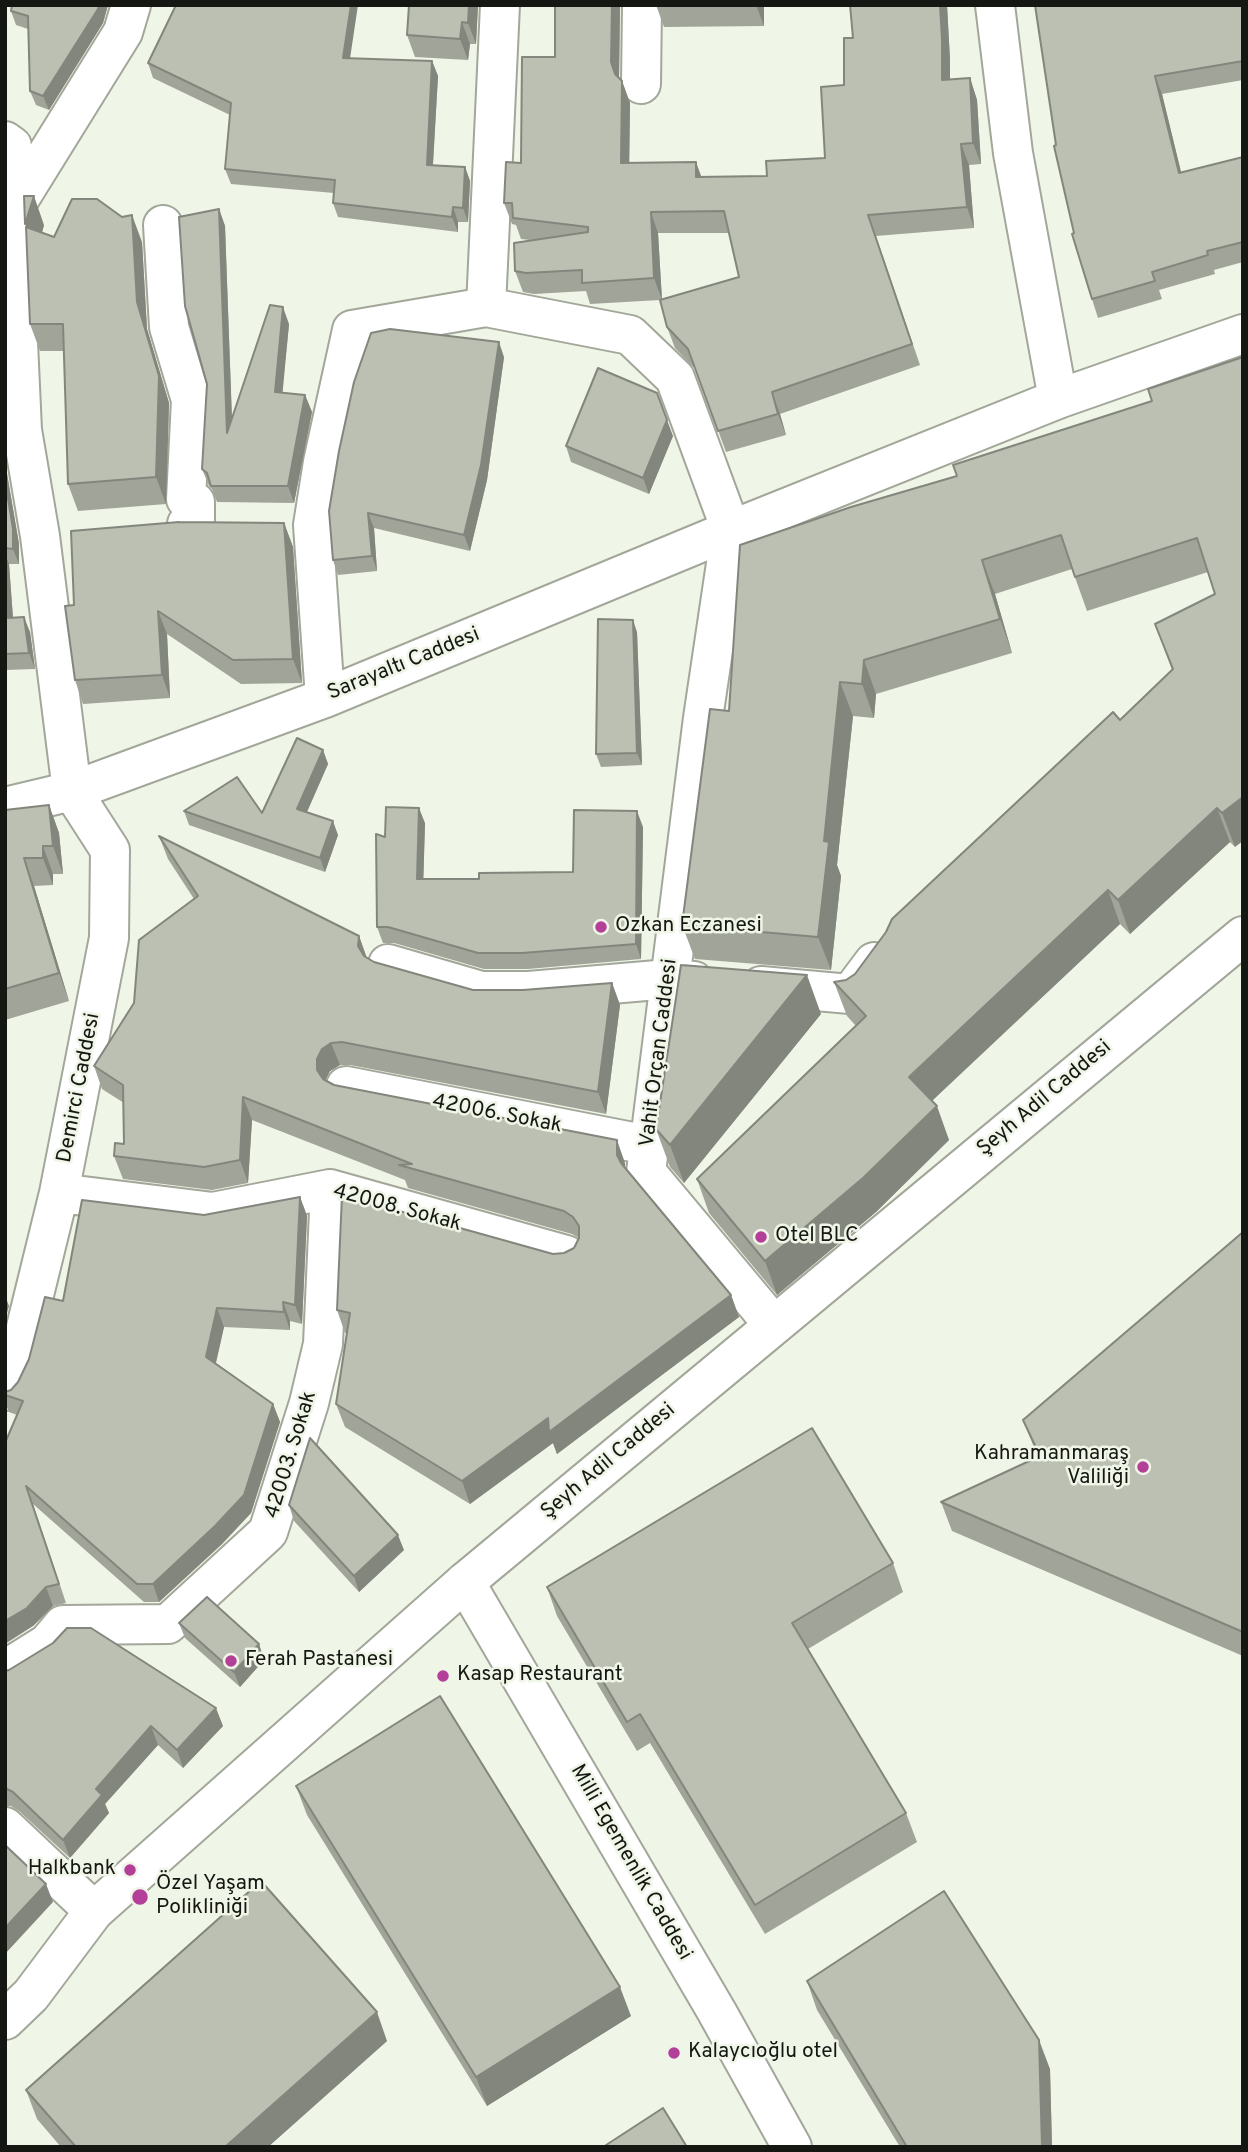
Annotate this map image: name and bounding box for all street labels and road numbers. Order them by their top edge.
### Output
street label: Sarayaltı Caddesi [324,623,484,707]
street label: Vahit Orçan Caddesi [636,957,684,1149]
street label: Demirci Caddesi [53,1011,107,1165]
street label: Şeyh Adil Caddesi [973,1036,1117,1162]
street label: 42006. Sokak [430,1090,564,1140]
street label: 42008. Sokak [330,1180,464,1238]
street label: 42003. Sokak [261,1388,323,1522]
street label: Şeyh Adil Caddesi [537,1399,681,1525]
street label: Milli Egemenlik Caddesi [564,1761,696,1965]

